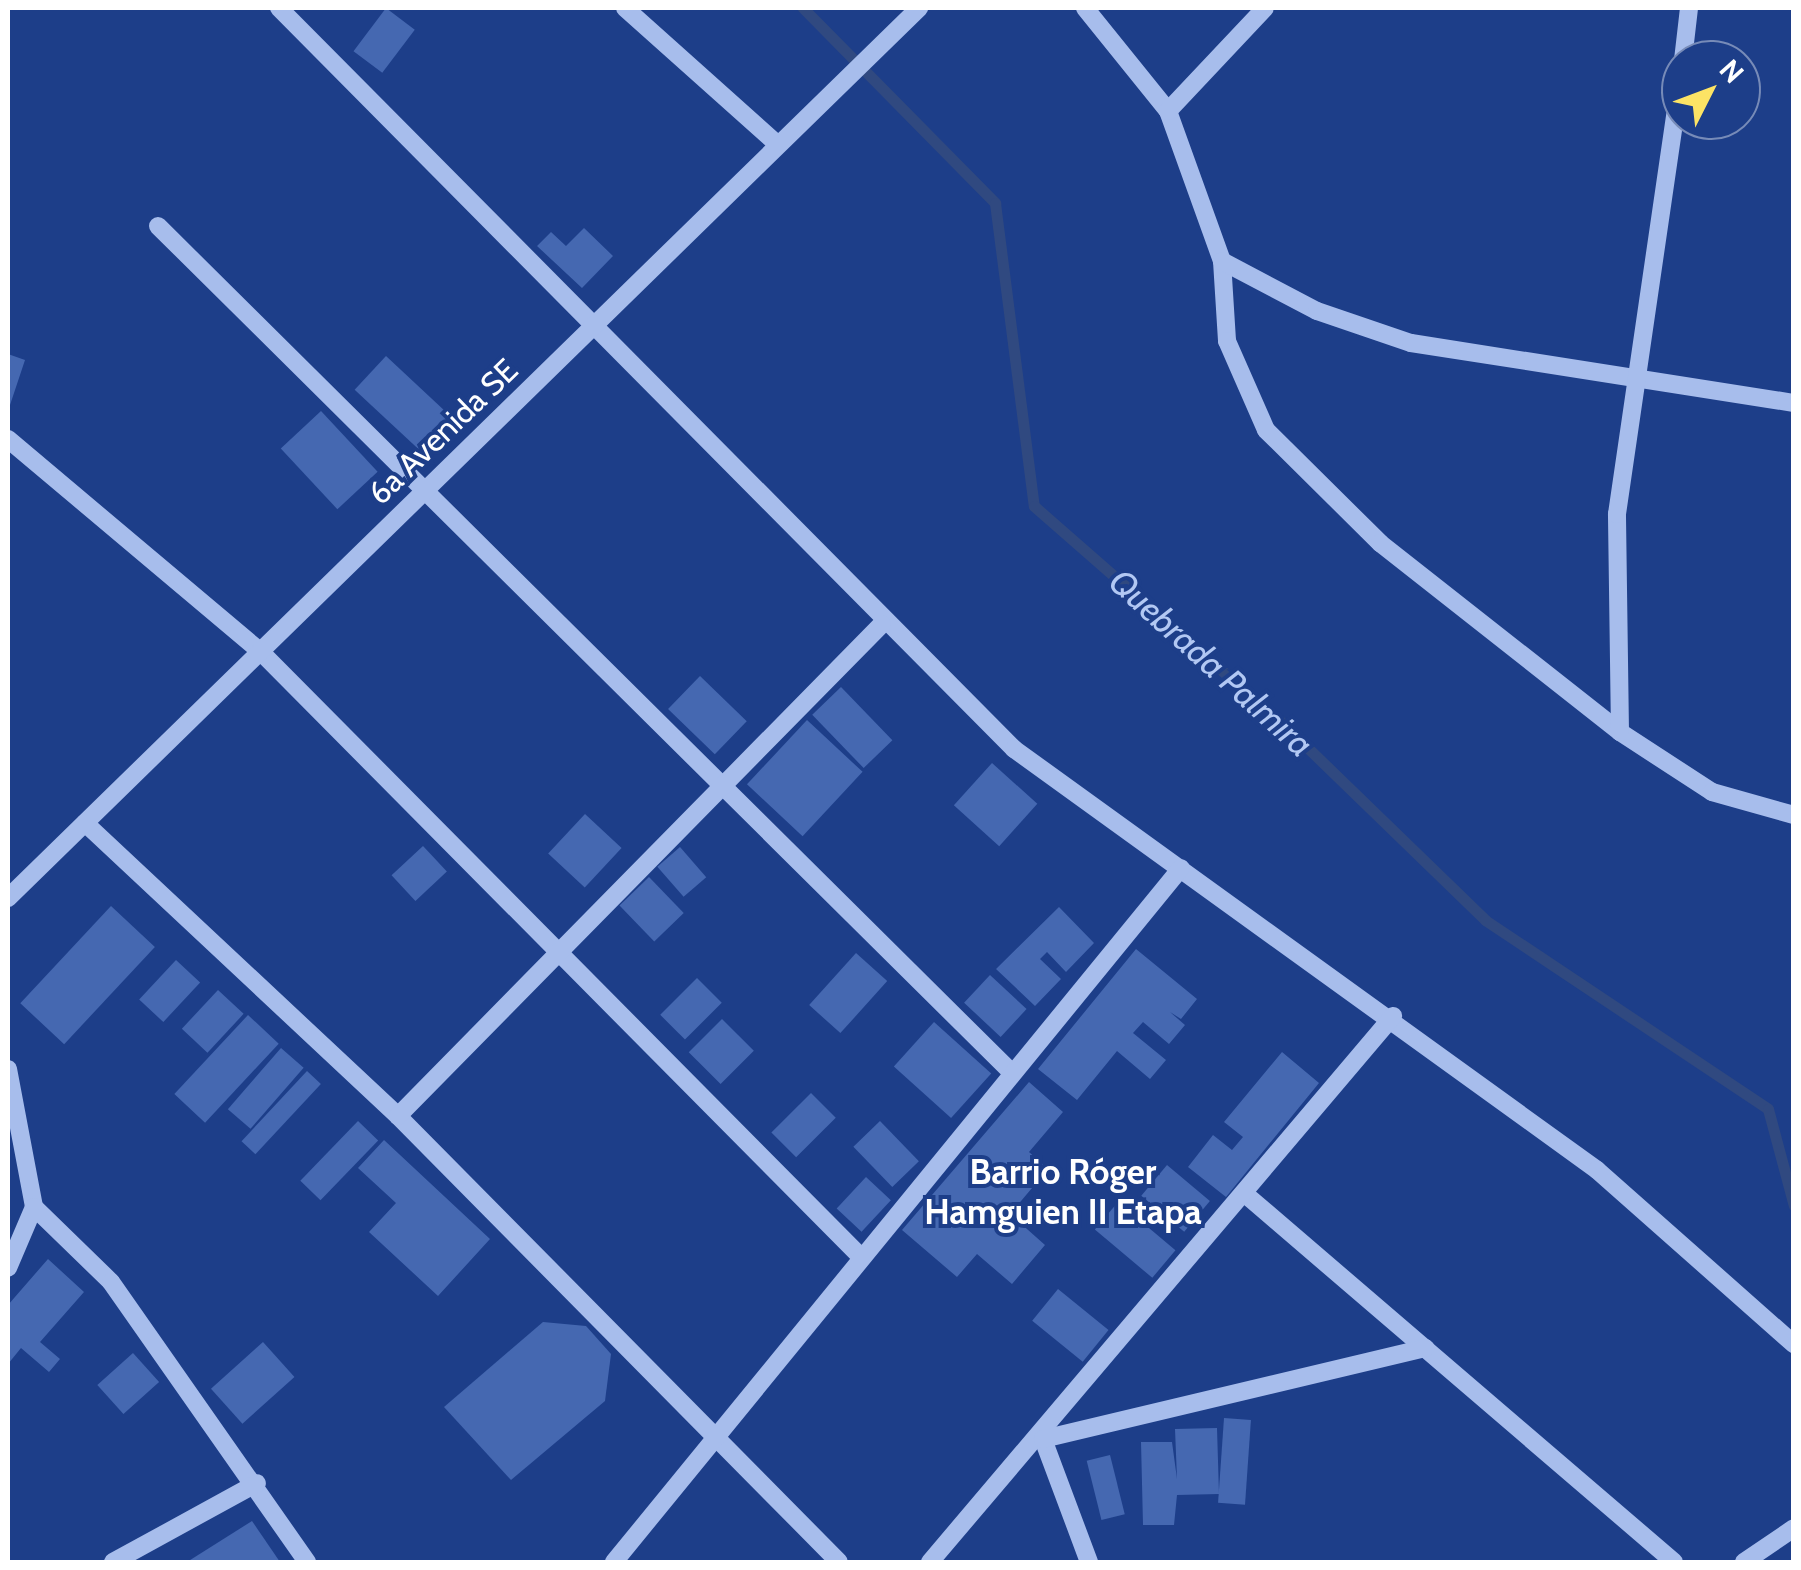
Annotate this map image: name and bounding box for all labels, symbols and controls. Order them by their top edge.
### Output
north arrow [1661,40,1761,140]
text: N [1713,53,1751,90]
street label: 6a Avenida SE [360,351,526,513]
water label: Quebrada Palmira [1100,560,1322,766]
district label: Barrio Róger Hamguien II Etapa [924,1151,1202,1233]

